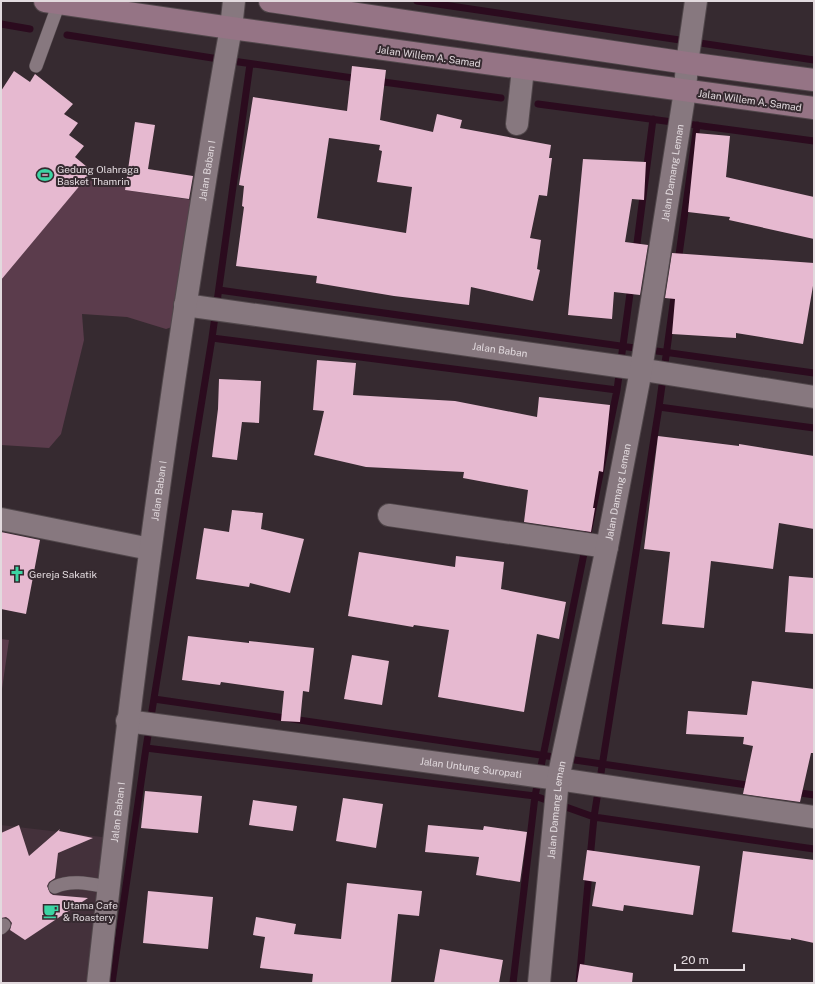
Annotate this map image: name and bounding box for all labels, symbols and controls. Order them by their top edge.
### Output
street label: Jalan Willem A. Samad [376,43,482,69]
street label: Jalan Willem A. Samad [697,87,803,113]
street label: Jalan Damang Leman [659,123,686,222]
street label: Jalan Baban I [196,139,217,201]
place label: Gedung Olahraga Basket Thamrin [57,163,139,187]
sports icon: Gedung Olahraga Basket Thamrin [36,166,54,184]
street label: Jalan Baban [472,340,528,359]
street label: Jalan Damang Leman [602,442,633,541]
street label: Jalan Baban I [148,460,169,522]
church icon: Gereja Sakatik [8,565,26,583]
place label: Gereja Sakatik [29,568,97,580]
street label: Jalan Untung Suropati [419,754,523,780]
street label: Jalan Damang Leman [545,760,568,859]
street label: Jalan Baban I [108,781,127,843]
place label: Utama Cafe & Roastery [63,899,118,923]
cafe icon: Utama Cafe & Roastery [42,902,60,920]
scale bar [675,946,744,972]
text: 20 m [681,953,709,967]

